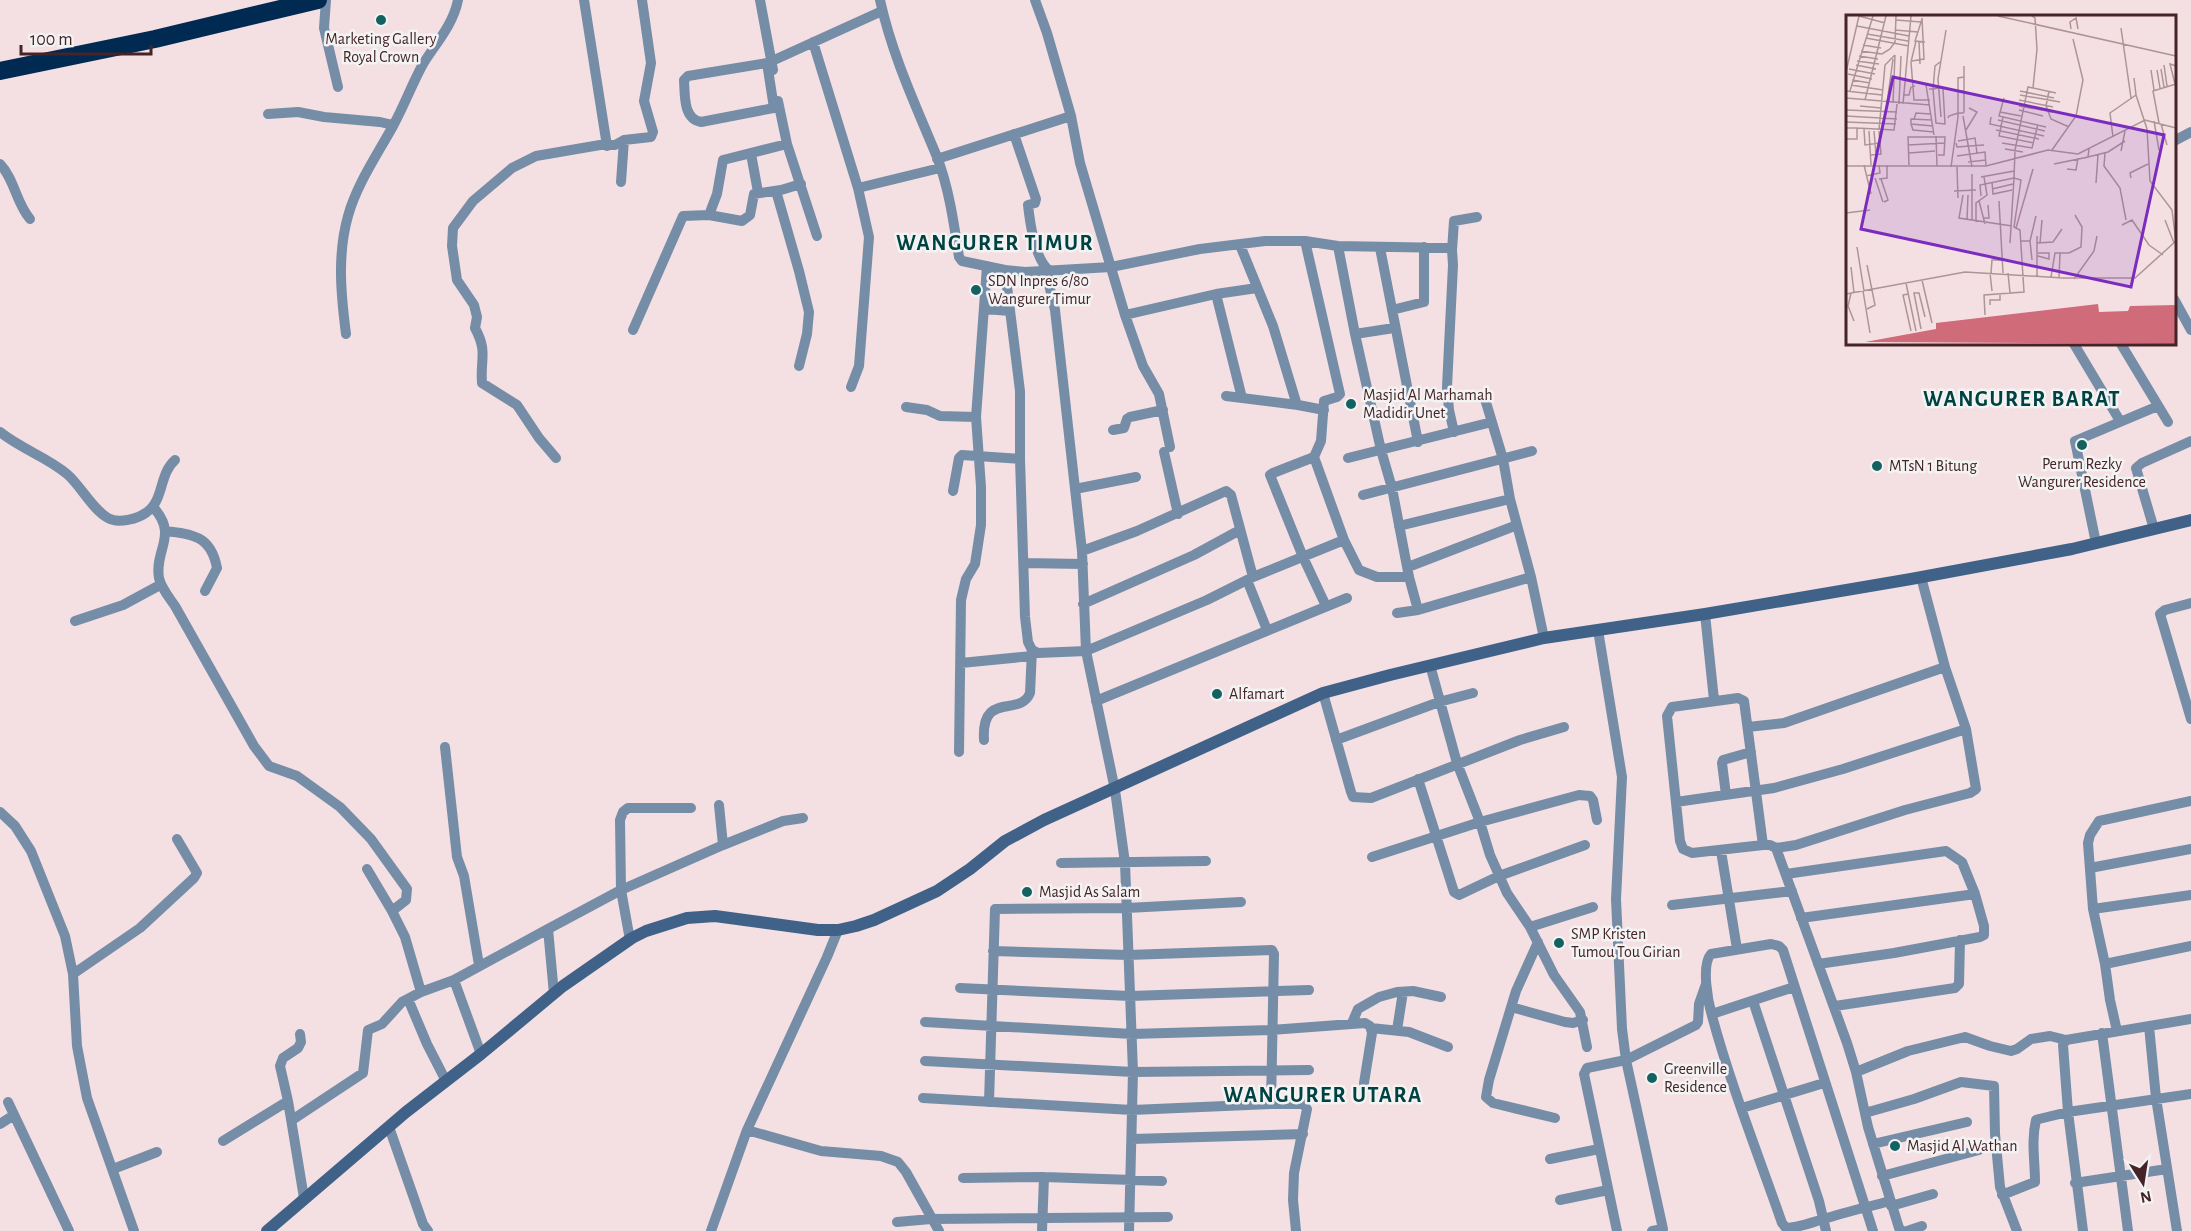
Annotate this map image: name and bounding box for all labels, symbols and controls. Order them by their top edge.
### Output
marker: Marketing Gallery Royal Crown [374,13,388,27]
inset map [1846,15,2176,345]
scale bar [21,18,152,56]
text: 100 m [30,31,73,49]
place label: Marketing Gallery Royal Crown [325,31,437,66]
district label: WANGURER TIMUR [896,232,1094,254]
place label: SDN Inpres 6/80 Wangurer Timur [988,273,1092,307]
marker: SDN Inpres 6/80 Wangurer Timur [969,283,983,297]
place label: Masjid Al Marhamah Madidir Unet [1363,387,1493,421]
district label: WANGURER BARAT [1923,388,2121,410]
marker: Masjid Al Marhamah Madidir Unet [1344,397,1358,411]
marker: Perum Rezky Wangurer Residence [2075,438,2089,452]
place label: Perum Rezky Wangurer Residence [2018,456,2146,490]
place label: MTsN 1 Bitung [1889,458,1977,474]
marker: MTsN 1 Bitung [1870,459,1884,473]
place label: Alfamart [1229,686,1284,702]
marker: Alfamart [1210,687,1224,701]
place label: Masjid As Salam [1039,884,1140,901]
marker: Masjid As Salam [1020,885,1034,899]
place label: SMP Kristen Tumou Tou Girian [1571,926,1681,960]
marker: SMP Kristen Tumou Tou Girian [1552,936,1566,950]
place label: Greenville Residence [1664,1061,1727,1095]
marker: Greenville Residence [1645,1071,1659,1085]
district label: WANGURER UTARA [1223,1084,1423,1106]
place label: Masjid Al Wathan [1907,1138,2017,1155]
marker: Masjid Al Wathan [1888,1139,1902,1153]
north arrow [2113,1153,2173,1213]
text: N [2139,1188,2153,1206]

